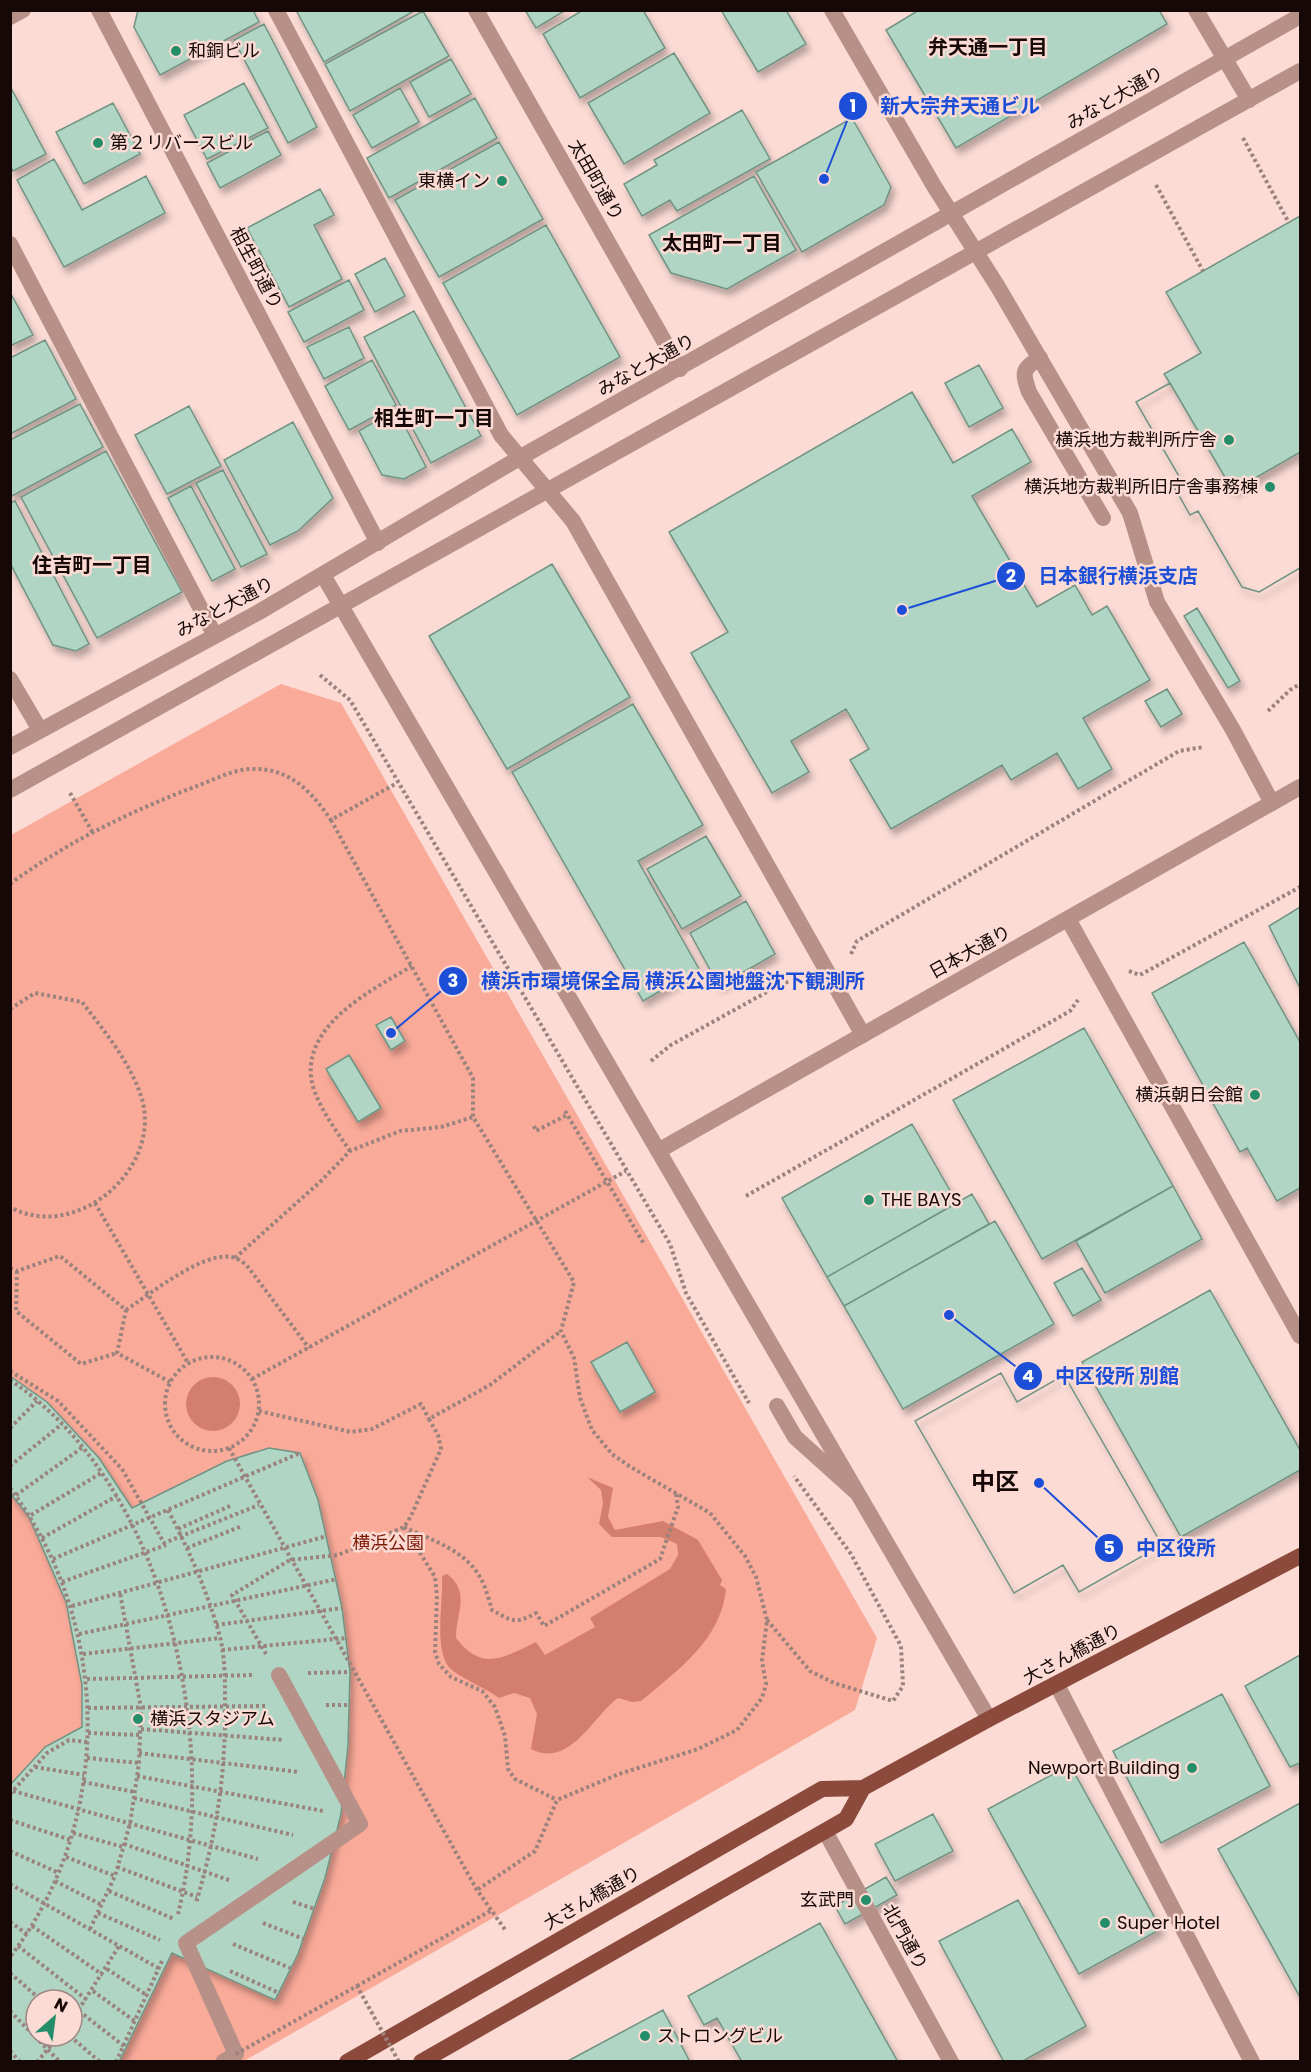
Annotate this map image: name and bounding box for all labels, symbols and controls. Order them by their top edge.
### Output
district label: 弁天通一丁目 [928,33,1048,61]
place label: 和銅ビル [188,38,260,63]
marker: 和銅ビル [169,44,183,58]
street label: みなと大通り [1062,60,1168,135]
callout: 新大宗弁天通ビル [838,87,1052,125]
text: 新大宗弁天通ビル [880,92,1040,120]
text: 1 [850,93,856,118]
place label: 第２リバースビル [110,130,253,155]
street label: 太田町通り [563,135,630,225]
marker: 第２リバースビル [91,136,105,150]
place label: 東横イン [418,168,490,193]
marker: 東横イン [495,174,509,188]
street label: 相生町通り [224,222,289,313]
district label: 太田町一丁目 [662,229,782,257]
street label: みなと大通り [592,327,699,402]
district label: 相生町一丁目 [374,404,494,432]
place label: 横浜地方裁判所庁舎 [1055,427,1217,452]
marker: 横浜地方裁判所庁舎 [1222,433,1236,447]
place label: 横浜地方裁判所旧庁舎事務棟 [1024,474,1258,499]
marker: 横浜地方裁判所旧庁舎事務棟 [1263,480,1277,494]
district label: 住吉町一丁目 [32,551,152,579]
callout: 日本銀行横浜支店 [996,557,1210,595]
text: 日本銀行横浜支店 [1038,562,1198,590]
text: 2 [1006,563,1016,588]
street label: みなと大通り [171,570,278,643]
street label: 日本大通り [924,919,1015,984]
callout: 横浜市環境保全局 横浜公園地盤沈下観測所 [438,962,877,1000]
text: 横浜市環境保全局 横浜公園地盤沈下観測所 [481,967,865,995]
text: 3 [448,968,458,993]
place label: 横浜朝日会館 [1135,1082,1243,1107]
marker: 横浜朝日会館 [1248,1088,1262,1102]
place label: THE BAYS [881,1187,961,1212]
marker: THE BAYS [862,1193,876,1207]
callout: 中区役所 別館 [1013,1357,1191,1395]
text: 中区役所 別館 [1055,1362,1179,1390]
text: 4 [1022,1363,1034,1388]
district label: 中区 [971,1465,1019,1498]
callout: 中区役所 [1094,1529,1228,1567]
park label: 横浜公園 [352,1530,424,1555]
text: 中区役所 [1136,1534,1216,1562]
text: 5 [1103,1535,1115,1560]
street label: 大さん橋通り [1018,1617,1125,1690]
place label: 横浜スタジアム [150,1706,275,1731]
marker: 横浜スタジアム [131,1712,145,1726]
place label: Newport Building [1028,1755,1180,1780]
marker: Newport Building [1185,1761,1199,1775]
street label: 大さん橋通り [539,1860,645,1935]
place label: 玄武門 [800,1887,854,1912]
marker: 玄武門 [859,1893,873,1907]
street label: 北門通り [877,1899,934,1974]
place label: Super Hotel [1117,1910,1220,1935]
marker: Super Hotel [1098,1916,1112,1930]
north arrow [24,1988,84,2048]
text: N [50,1992,72,2018]
place label: ストロングビル [657,2023,783,2048]
marker: ストロングビル [638,2029,652,2043]

